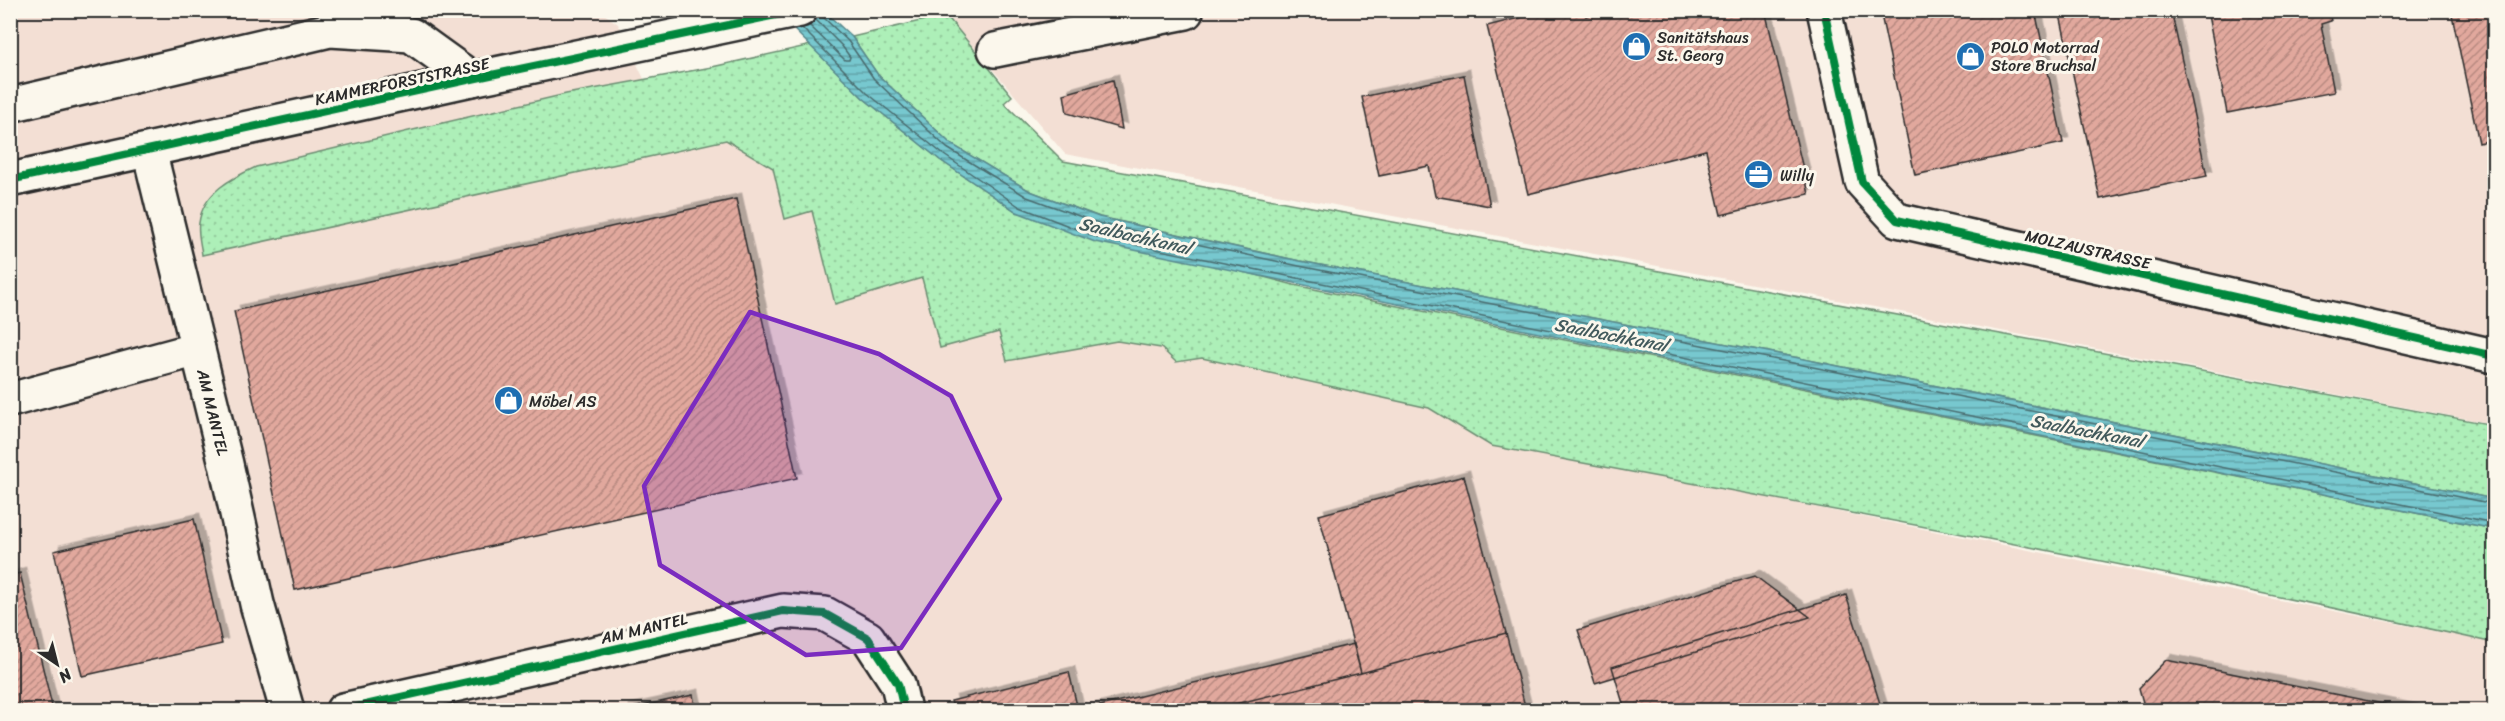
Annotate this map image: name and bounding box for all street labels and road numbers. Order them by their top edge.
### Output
street label: KAMMERFORSTSTRASSE [312,49,493,114]
street label: MOLZAUSTRASSE [2022,221,2155,278]
street label: AM MANTEL [188,365,238,459]
street label: AM MANTEL [597,604,691,653]

